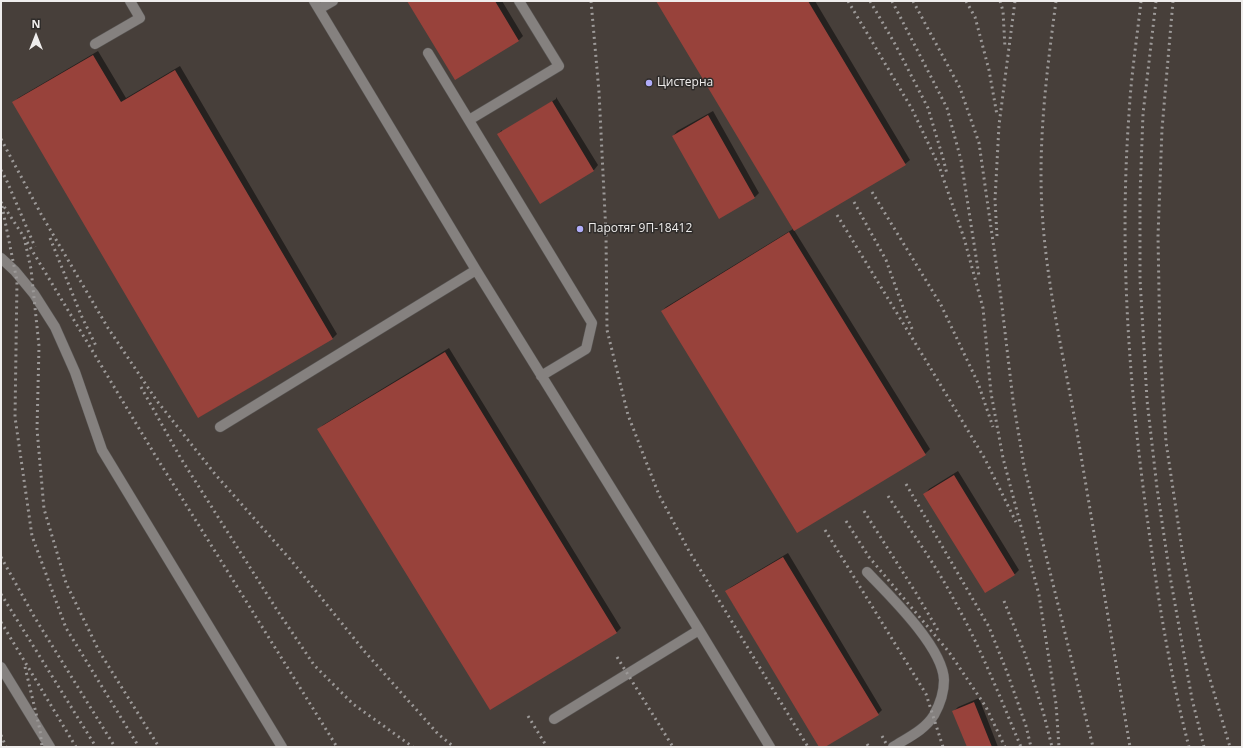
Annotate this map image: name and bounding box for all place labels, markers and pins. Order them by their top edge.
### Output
place label: Цистерна [657,76,713,90]
marker: Цистерна [644,78,654,88]
place label: Паротяг 9П-18412 [588,222,692,236]
marker: Паротяг 9П-18412 [575,224,585,234]

